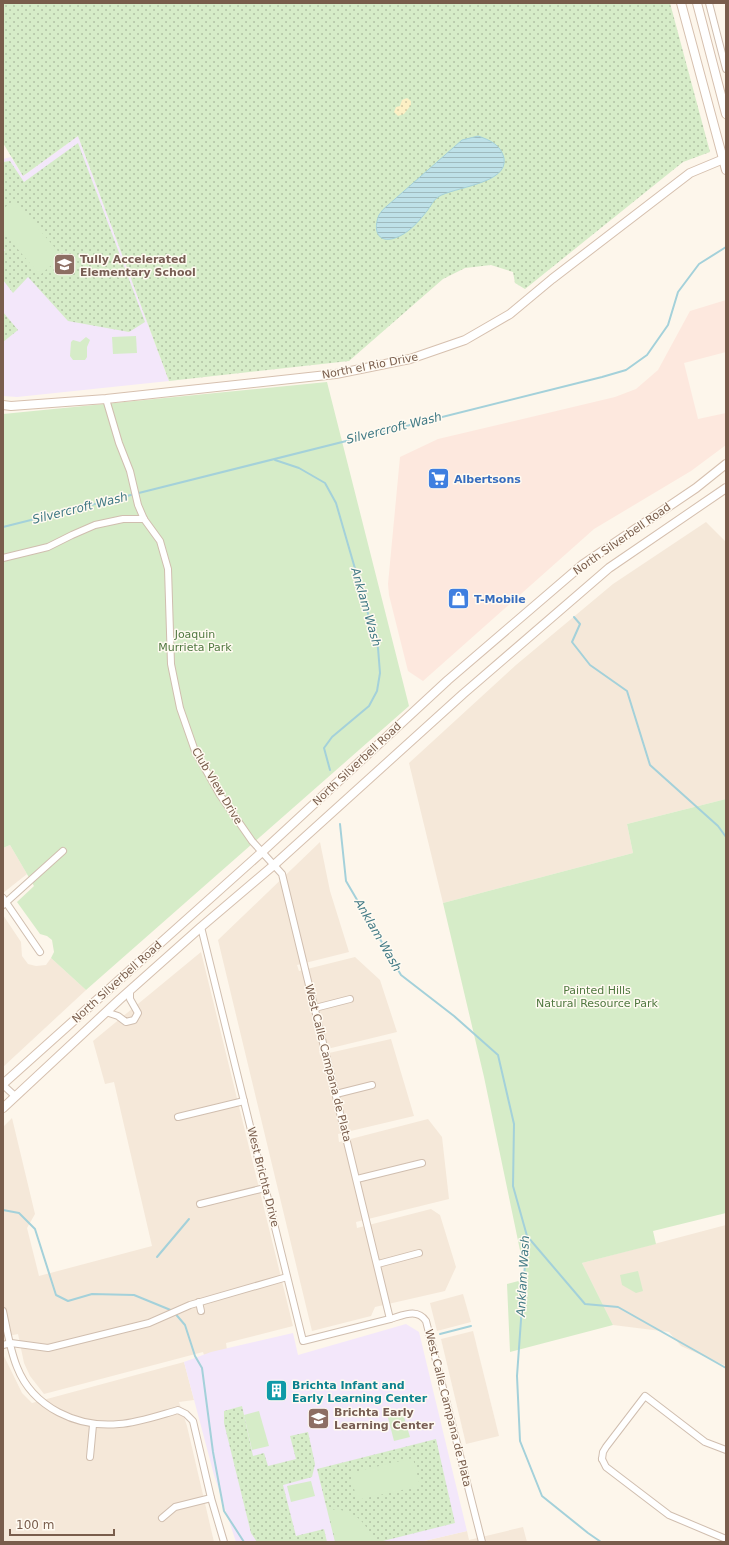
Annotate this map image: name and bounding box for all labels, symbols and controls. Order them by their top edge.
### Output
school or university icon: Tully Accelerated Elementary School [52,252,78,278]
place label: Tully Accelerated Elementary School [80,253,196,279]
street label: North el Rio Drive [321,350,419,382]
water label: Silvercroft Wash [345,409,443,447]
supermarket icon: Albertsons [426,466,452,492]
place label: Albertsons [454,473,521,486]
water label: Silvercroft Wash [31,489,129,527]
street label: North Silverbell Road [571,500,673,578]
water label: Anklam Wash [348,565,384,648]
shop icon: T-Mobile [446,586,472,612]
place label: T-Mobile [474,593,526,606]
park label: Joaquin Murrieta Park [158,628,232,654]
street label: North Silverbell Road [310,720,404,808]
street label: Club View Drive [189,745,245,827]
water label: Anklam Wash [351,895,404,974]
street label: North Silverbell Road [70,938,164,1026]
street label: West Calle Campana de Plata [302,983,354,1143]
park label: Painted Hills Natural Resource Park [536,984,659,1010]
street label: West Brichta Drive [244,1126,282,1229]
water label: Anklam Wash [514,1235,532,1318]
street label: West Calle Campana de Plata [422,1328,474,1488]
building icon: Brichta Infant and Early Learning Center [264,1378,290,1404]
place label: Brichta Infant and Early Learning Center [292,1379,428,1405]
school or university icon: Brichta Early Learning Center [306,1405,332,1431]
place label: Brichta Early Learning Center [334,1406,435,1432]
scale bar [10,1511,114,1537]
text: 100 m [16,1518,54,1532]

